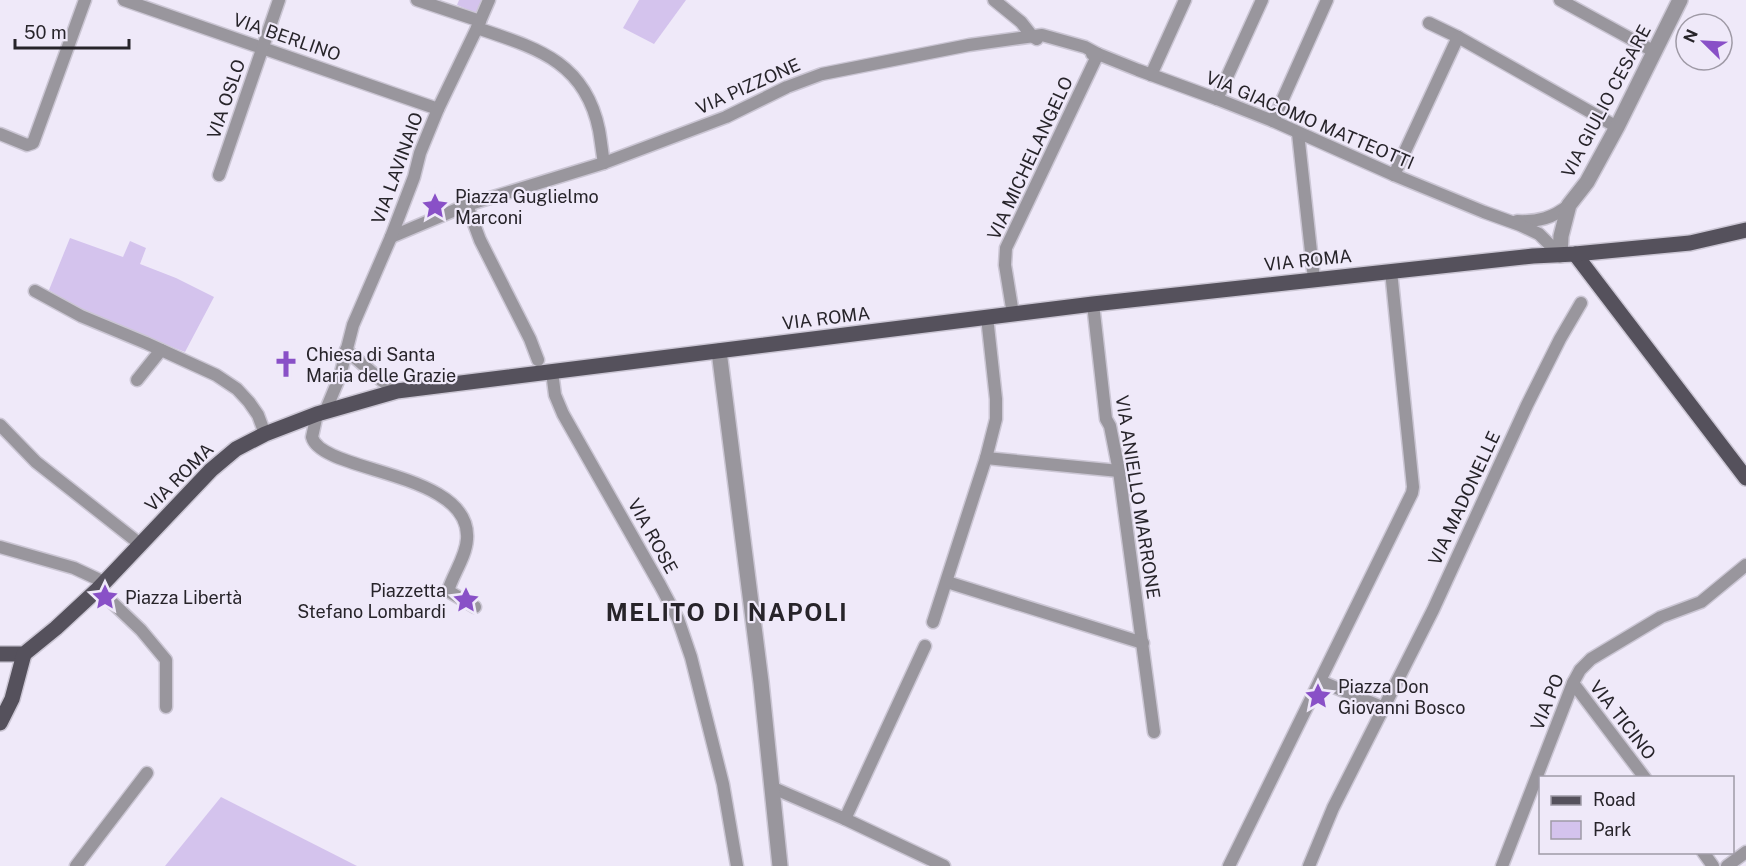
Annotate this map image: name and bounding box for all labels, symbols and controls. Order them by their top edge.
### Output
street label: VIA BERLINO [230,9,344,65]
scale bar [15,12,129,50]
north arrow [1674,12,1734,72]
street label: VIA GIULIO CESARE [1557,21,1655,181]
text: 50 m [24,22,67,43]
text: N [1680,27,1702,46]
street label: VIA PIZZONE [693,54,803,118]
street label: VIA OSLO [203,56,249,142]
street label: VIA GIACOMO MATTEOTTI [1203,66,1417,174]
street label: VIA MICHELANGELO [983,73,1077,243]
street label: VIA LAVINAIO [367,109,427,227]
place label: Piazza Guglielmo Marconi [455,186,599,228]
place icon: Piazza Guglielmo Marconi [420,191,450,221]
street label: VIA ROMA [1263,245,1353,275]
street label: VIA ROMA [781,302,871,334]
place label: Chiesa di Santa Maria delle Grazie [306,344,456,386]
church icon: Chiesa di Santa Maria delle Grazie [271,349,301,379]
street label: VIA ANIELLO MARRONE [1112,394,1164,600]
street label: VIA MADONELLE [1424,428,1504,568]
street label: VIA ROMA [140,438,218,516]
street label: VIA ROSE [624,495,682,577]
place label: Piazzetta Stefano Lombardi [297,580,446,622]
place icon: Piazza Libertà [90,582,120,612]
place icon: Piazzetta Stefano Lombardi [451,585,481,615]
place label: Piazza Libertà [125,587,242,608]
district label: MELITO DI NAPOLI [606,598,848,626]
street label: VIA PO [1526,671,1568,733]
place label: Piazza Don Giovanni Bosco [1338,676,1465,718]
street label: VIA TICINO [1586,676,1660,764]
place icon: Piazza Don Giovanni Bosco [1303,681,1333,711]
legend [1539,776,1734,854]
text: Road [1593,789,1636,810]
text: Park [1593,819,1631,840]

